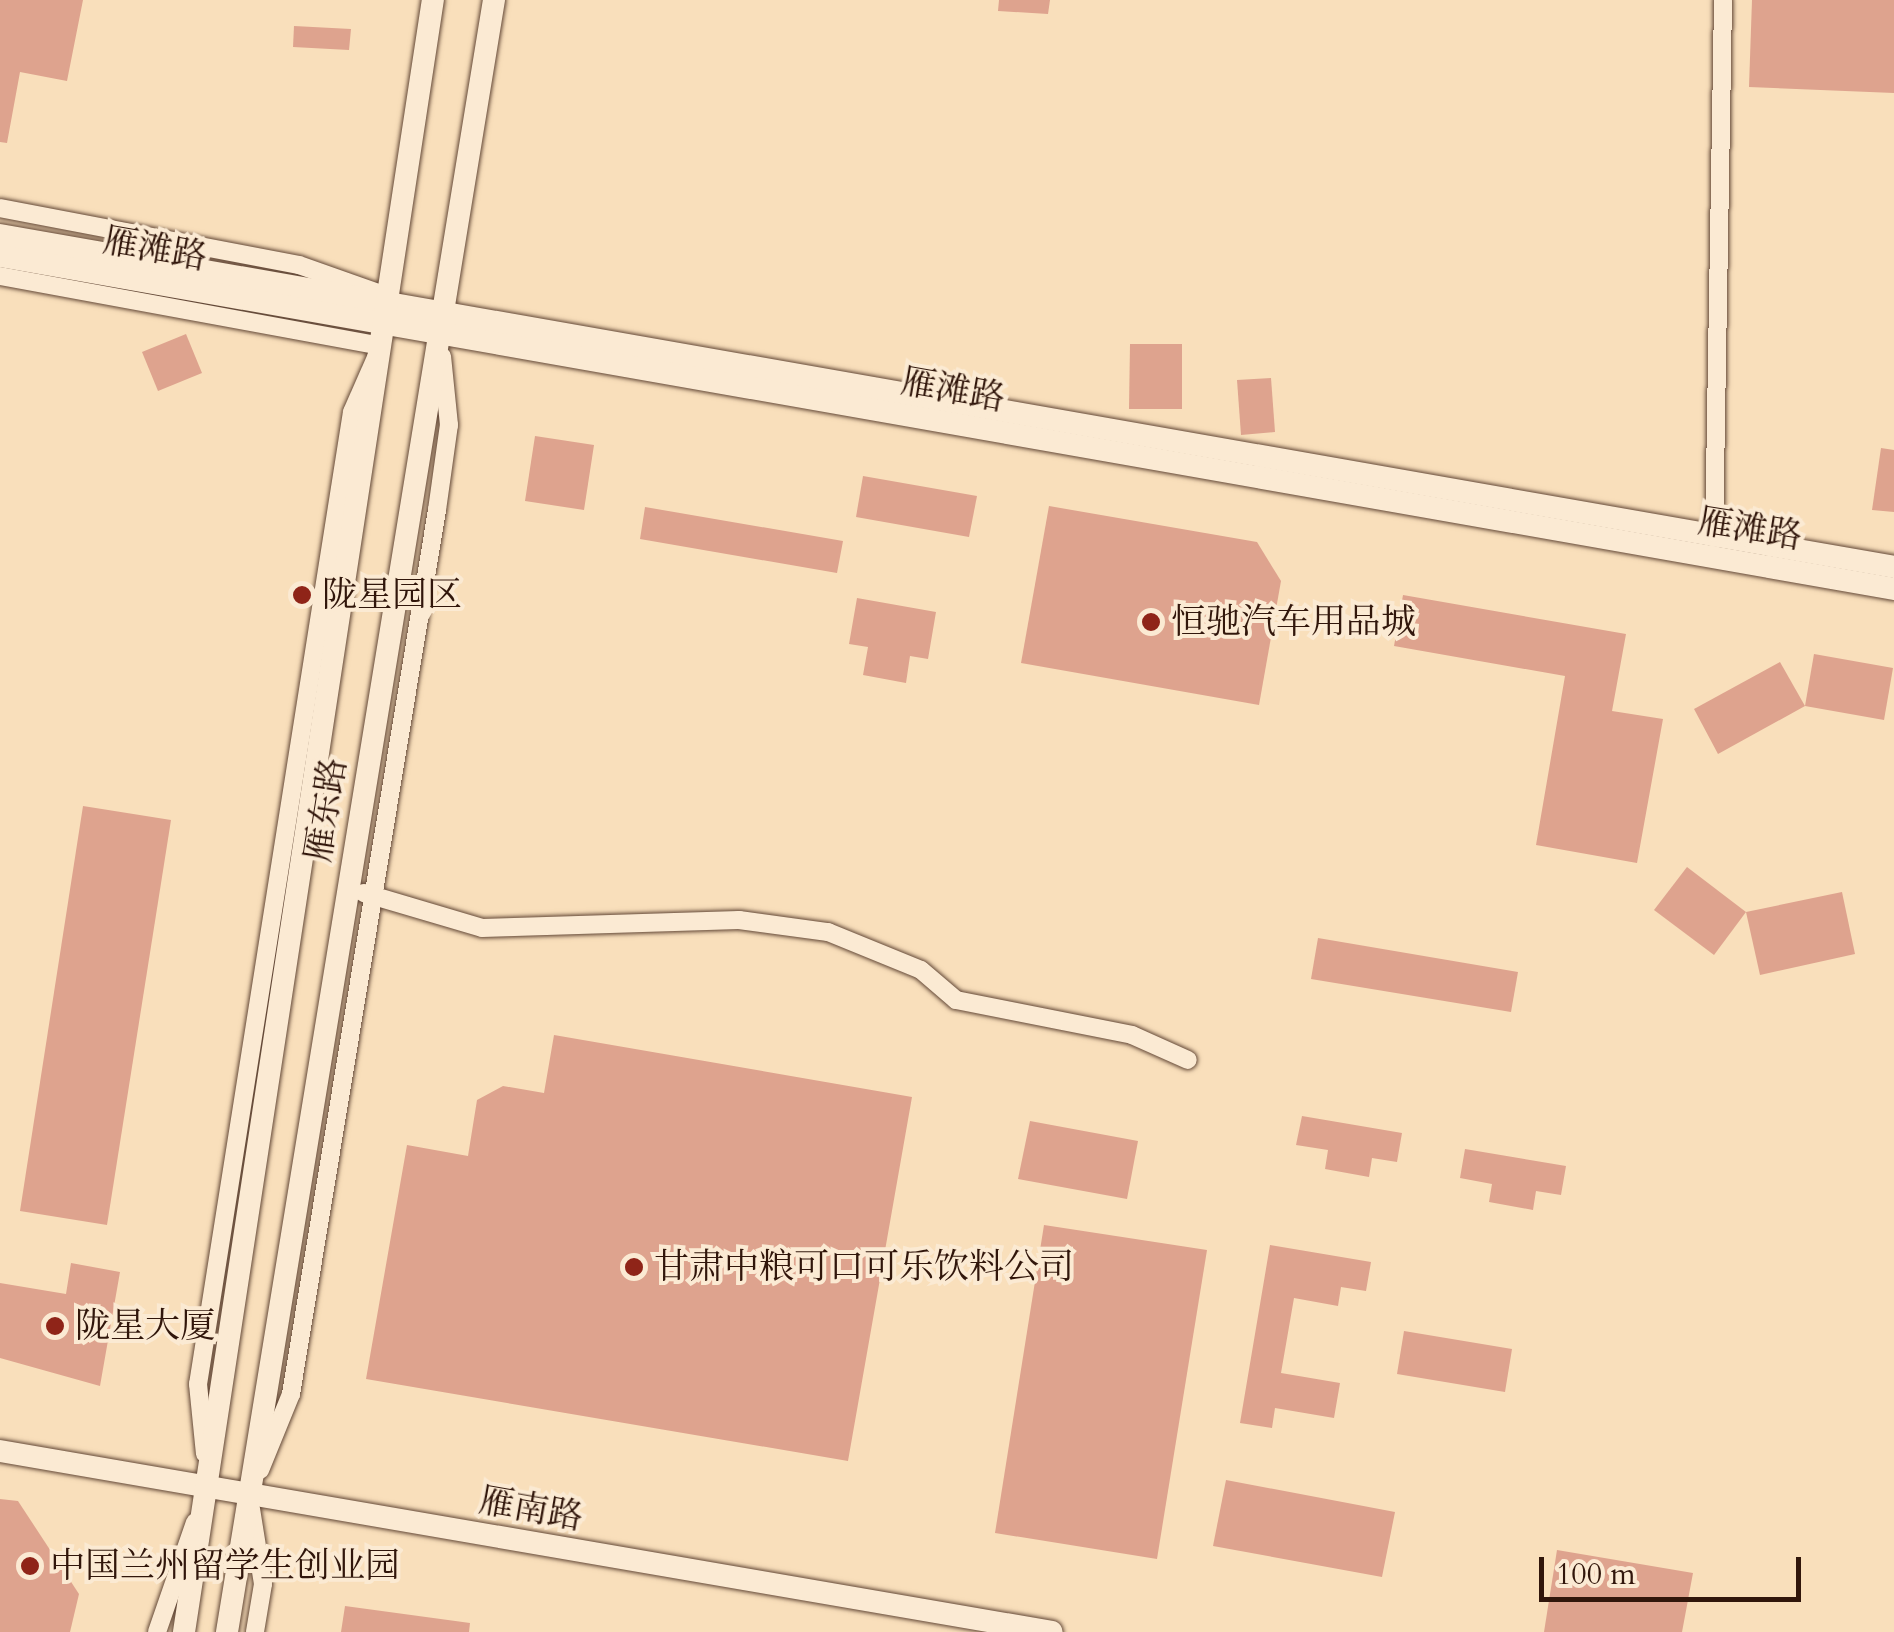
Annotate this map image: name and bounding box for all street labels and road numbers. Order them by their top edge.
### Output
street label: 雁滩路 [100,219,210,279]
street label: 雁滩路 [898,360,1008,420]
street label: 雁滩路 [1695,500,1805,558]
street label: 雁东路 [297,755,355,865]
street label: 雁南路 [476,1479,586,1539]

